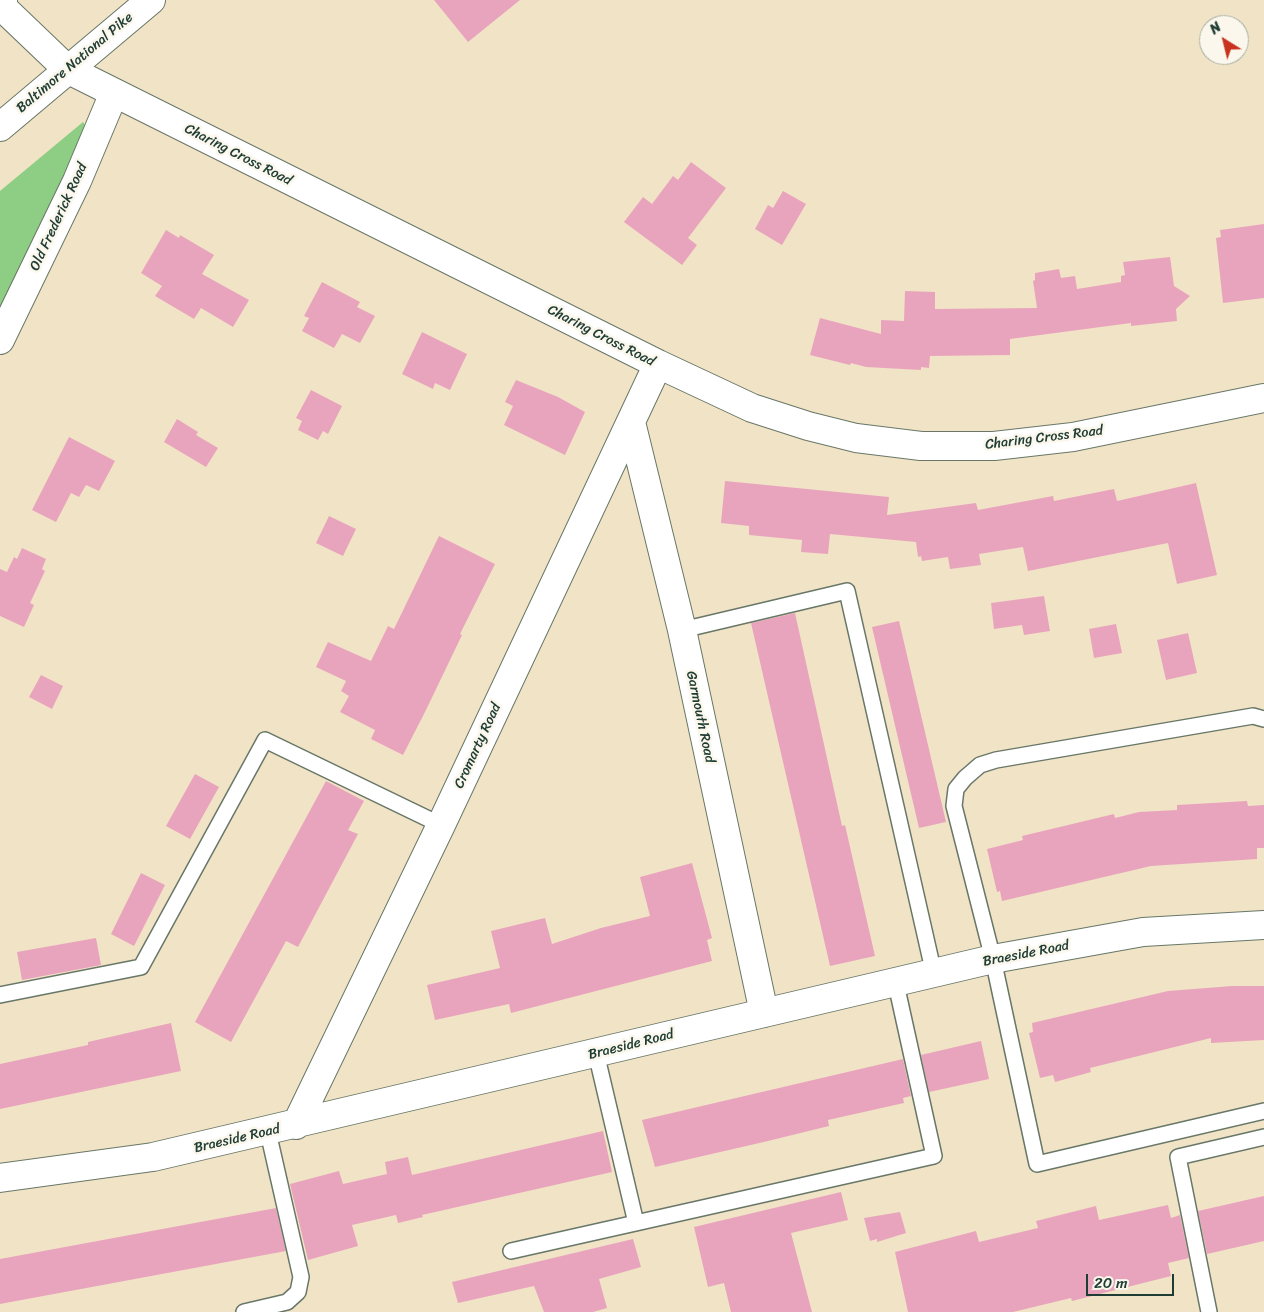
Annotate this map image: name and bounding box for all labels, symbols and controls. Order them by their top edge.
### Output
street label: Baltimore National Pike [13,9,137,117]
north arrow [1199,15,1249,65]
text: N [1204,15,1227,41]
street label: Charing Cross Road [181,121,295,189]
street label: Old Frederick Road [27,160,91,274]
street label: Charing Cross Road [544,302,658,370]
street label: Charing Cross Road [984,422,1104,454]
street label: Garmouth Road [682,670,718,764]
street label: Cromarty Road [451,701,505,791]
street label: Braeside Road [982,937,1070,971]
street label: Braeside Road [587,1026,675,1064]
street label: Braeside Road [193,1121,281,1157]
scale bar [1089,1264,1176,1296]
text: 20 m [1094,1270,1128,1296]

